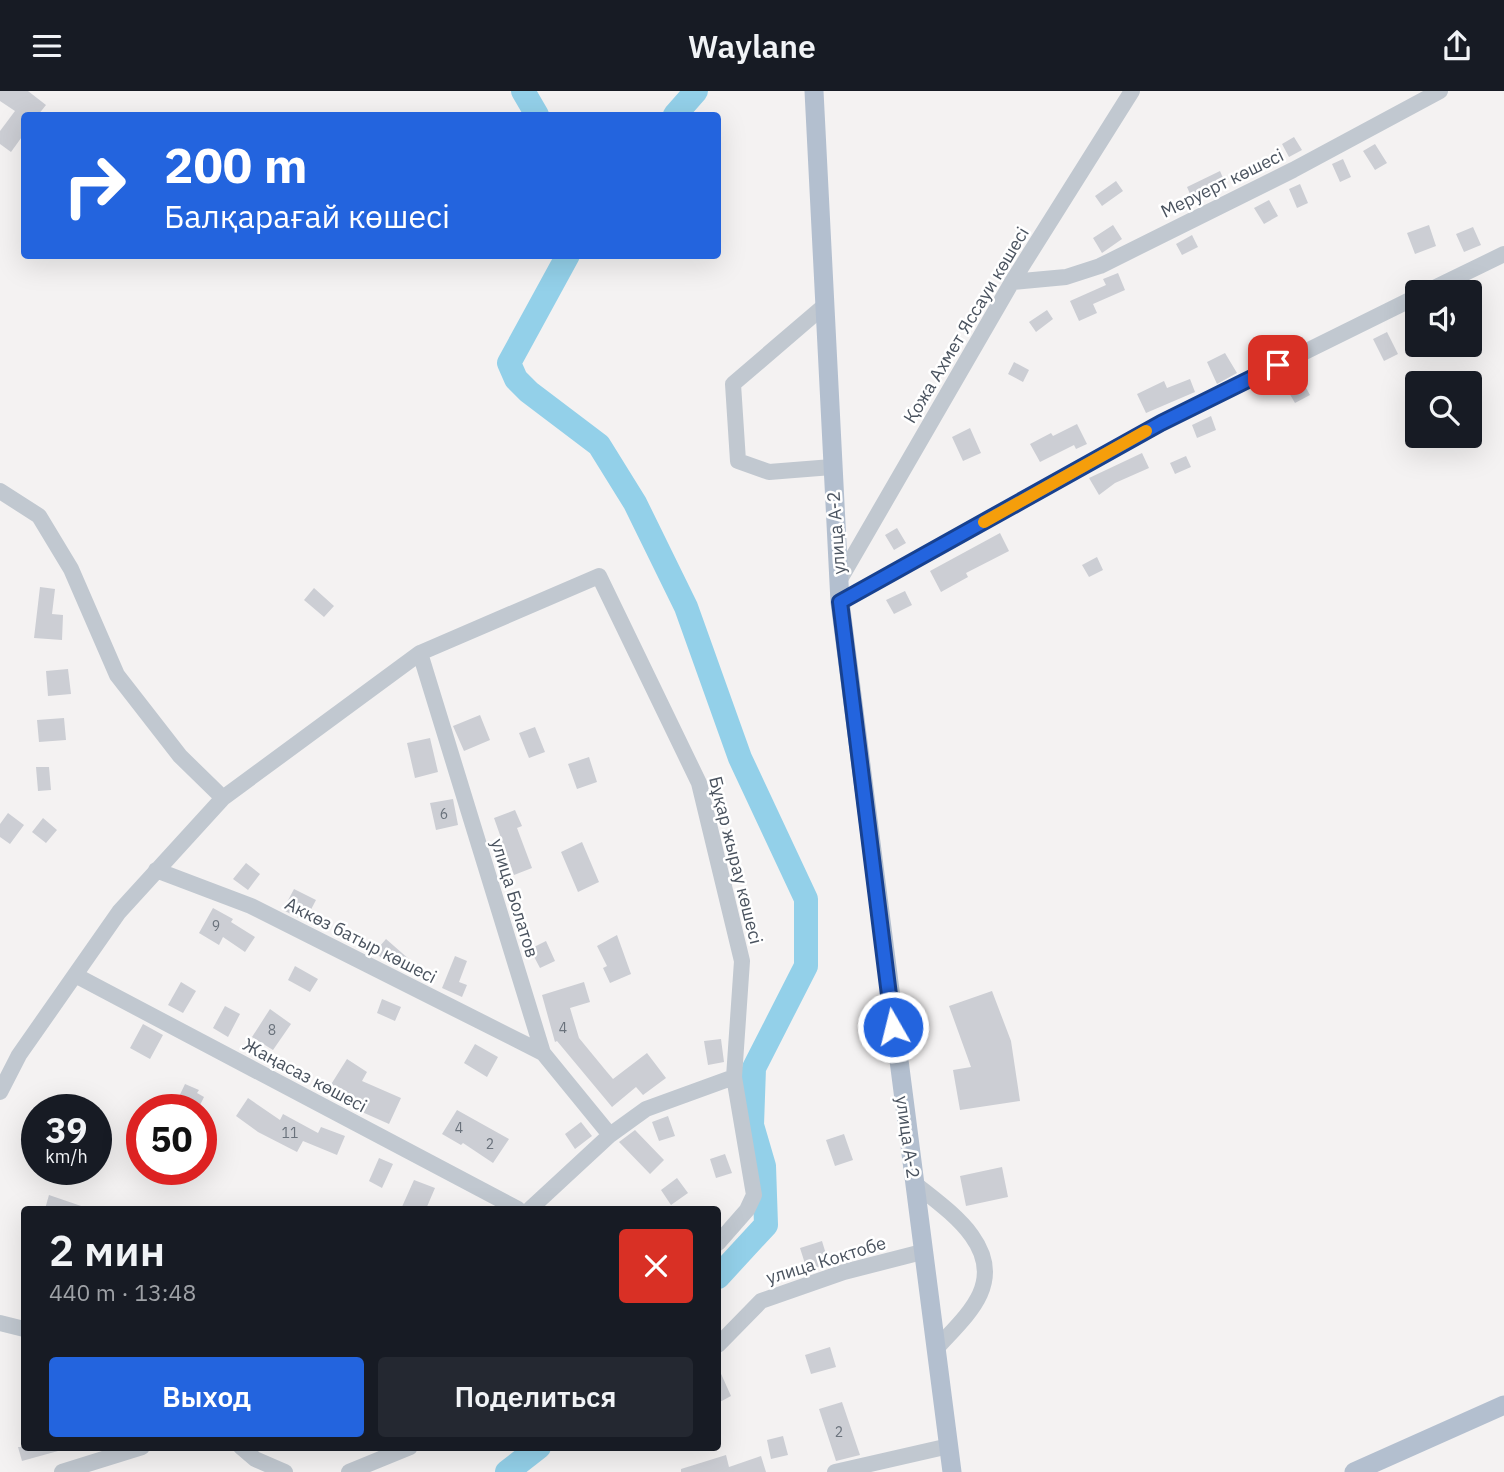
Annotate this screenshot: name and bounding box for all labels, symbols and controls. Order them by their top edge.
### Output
text: Waylane [688,25,816,67]
icon: menu [28,27,66,65]
icon: share [1438,27,1476,65]
text: 200 m [164,133,308,196]
icon: right [49,140,140,231]
street label: Меруерт көшесі [1157,143,1287,223]
text: Балқарағай көшесі [164,195,450,237]
street label: Қожа Ахмет Яссауи көшесі [898,223,1034,427]
map controls [1405,280,1482,448]
button: sound [1405,280,1482,357]
pin [1248,335,1308,395]
icon: arrive [1259,346,1297,384]
button: search [1405,371,1482,448]
street label: улица А-2 [822,491,850,575]
street label: Бұқар жырау көшесі [704,774,768,946]
house number: 6 [440,805,448,823]
street label: улица Болатов [486,836,544,960]
street label: Аккөз батыр көшесі [281,892,441,988]
house number: 9 [212,917,220,935]
position arrow [856,990,930,1064]
house number: 4 [559,1019,567,1037]
house number: 8 [268,1021,276,1039]
street label: Жаңасаз көшесі [239,1033,371,1117]
speed limit sign: 50 [126,1094,217,1185]
street label: улица А-2 [891,1094,925,1180]
text: 39 [45,1107,88,1153]
house number: 4 [455,1119,463,1137]
house number: 11 [282,1124,298,1142]
house number: 2 [486,1135,494,1153]
text: km/h [45,1145,88,1168]
text: 2 мин [49,1223,165,1278]
button: close [619,1229,693,1303]
street label: улица Коктобе [763,1231,889,1289]
text: 440 m · 13:48 [49,1277,196,1307]
button: Выход [49,1357,364,1437]
button: Поделиться [378,1357,693,1437]
house number: 2 [835,1423,843,1441]

